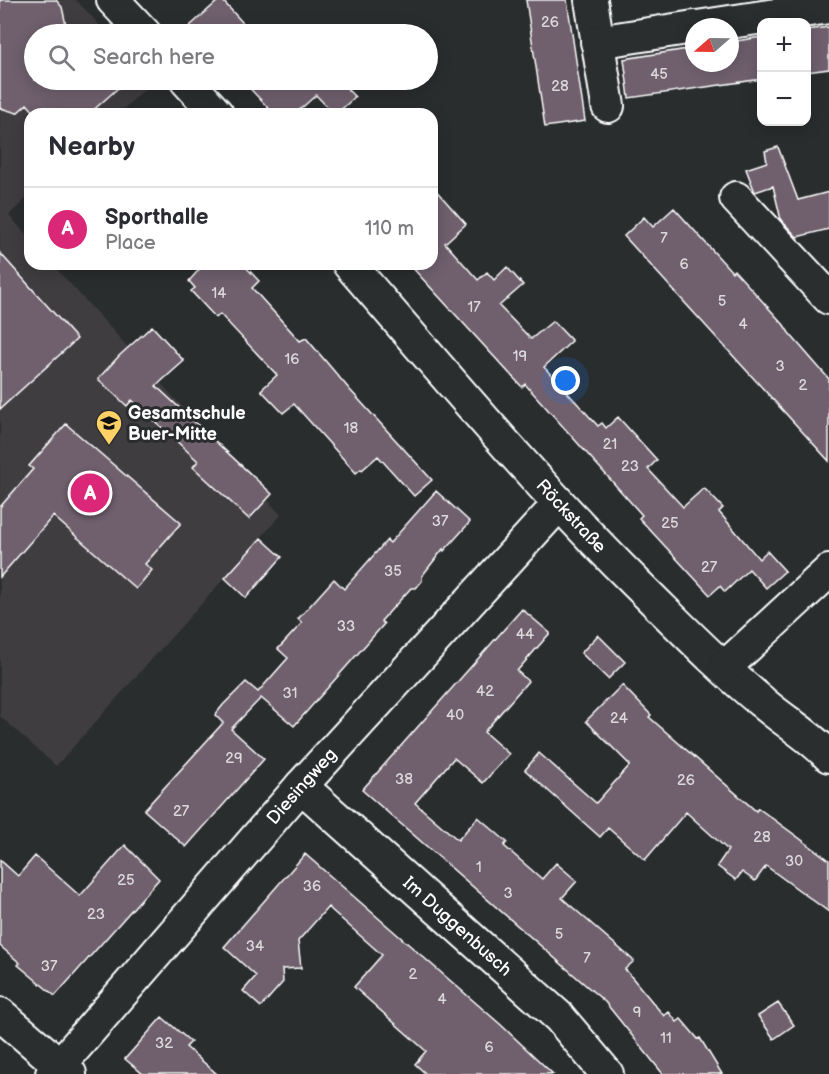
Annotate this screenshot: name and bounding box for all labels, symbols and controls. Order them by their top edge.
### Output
house number: 26 [541,13,559,32]
north arrow [685,18,739,72]
map controls [757,18,811,126]
button: + [757,18,811,72]
search box [24,24,438,90]
icon: search [45,41,78,74]
text: Search here [93,44,215,71]
house number: 45 [650,65,668,84]
button: − [757,72,811,126]
house number: 28 [551,77,569,96]
text: Nearby [48,132,135,163]
text: Sporthalle [105,204,208,231]
text: A [61,217,74,241]
text: 110 m [365,217,414,241]
house number: 7 [660,229,668,248]
text: Place [105,231,156,255]
house number: 6 [679,255,689,274]
house number: 14 [212,284,226,303]
house number: 5 [718,292,726,311]
house number: 17 [467,298,481,317]
house number: 4 [738,315,748,334]
house number: 19 [513,347,527,366]
house number: 16 [285,350,299,369]
house number: 3 [775,357,785,376]
your location [551,366,580,395]
house number: 2 [799,376,808,395]
place label: Gesamtschule Buer-Mitte [128,403,246,445]
school or university icon: Gesamtschule Buer-Mitte [94,408,124,446]
house number: 18 [344,419,359,438]
house number: 21 [603,435,617,454]
house number: 23 [621,457,639,476]
pin: A [70,470,110,516]
street label: Röckstraße [531,475,611,558]
house number: 37 [432,512,449,531]
house number: 25 [661,514,679,533]
house number: 27 [701,558,718,577]
house number: 35 [384,562,402,581]
house number: 33 [337,617,355,636]
house number: 44 [516,625,534,644]
house number: 42 [476,682,494,701]
house number: 31 [282,684,298,703]
house number: 40 [446,706,464,725]
house number: 24 [610,709,628,728]
street label: Diesingweg [263,744,341,829]
house number: 29 [225,749,243,768]
house number: 38 [395,770,413,789]
house number: 26 [677,771,695,790]
house number: 27 [173,802,190,821]
house number: 28 [753,828,771,847]
house number: 30 [785,852,803,871]
house number: 1 [476,858,482,877]
house number: 25 [117,871,135,890]
street label: Im Duggenbusch [398,872,516,981]
house number: 36 [303,877,321,896]
house number: 3 [503,884,513,903]
house number: 23 [87,905,105,924]
house number: 5 [555,925,563,944]
house number: 34 [246,937,264,956]
house number: 7 [583,949,591,968]
house number: 37 [41,957,58,976]
house number: 2 [409,965,418,984]
house number: 4 [437,990,447,1009]
house number: 9 [633,1003,641,1022]
house number: 11 [660,1029,672,1048]
house number: 32 [155,1034,173,1053]
house number: 6 [484,1038,494,1057]

